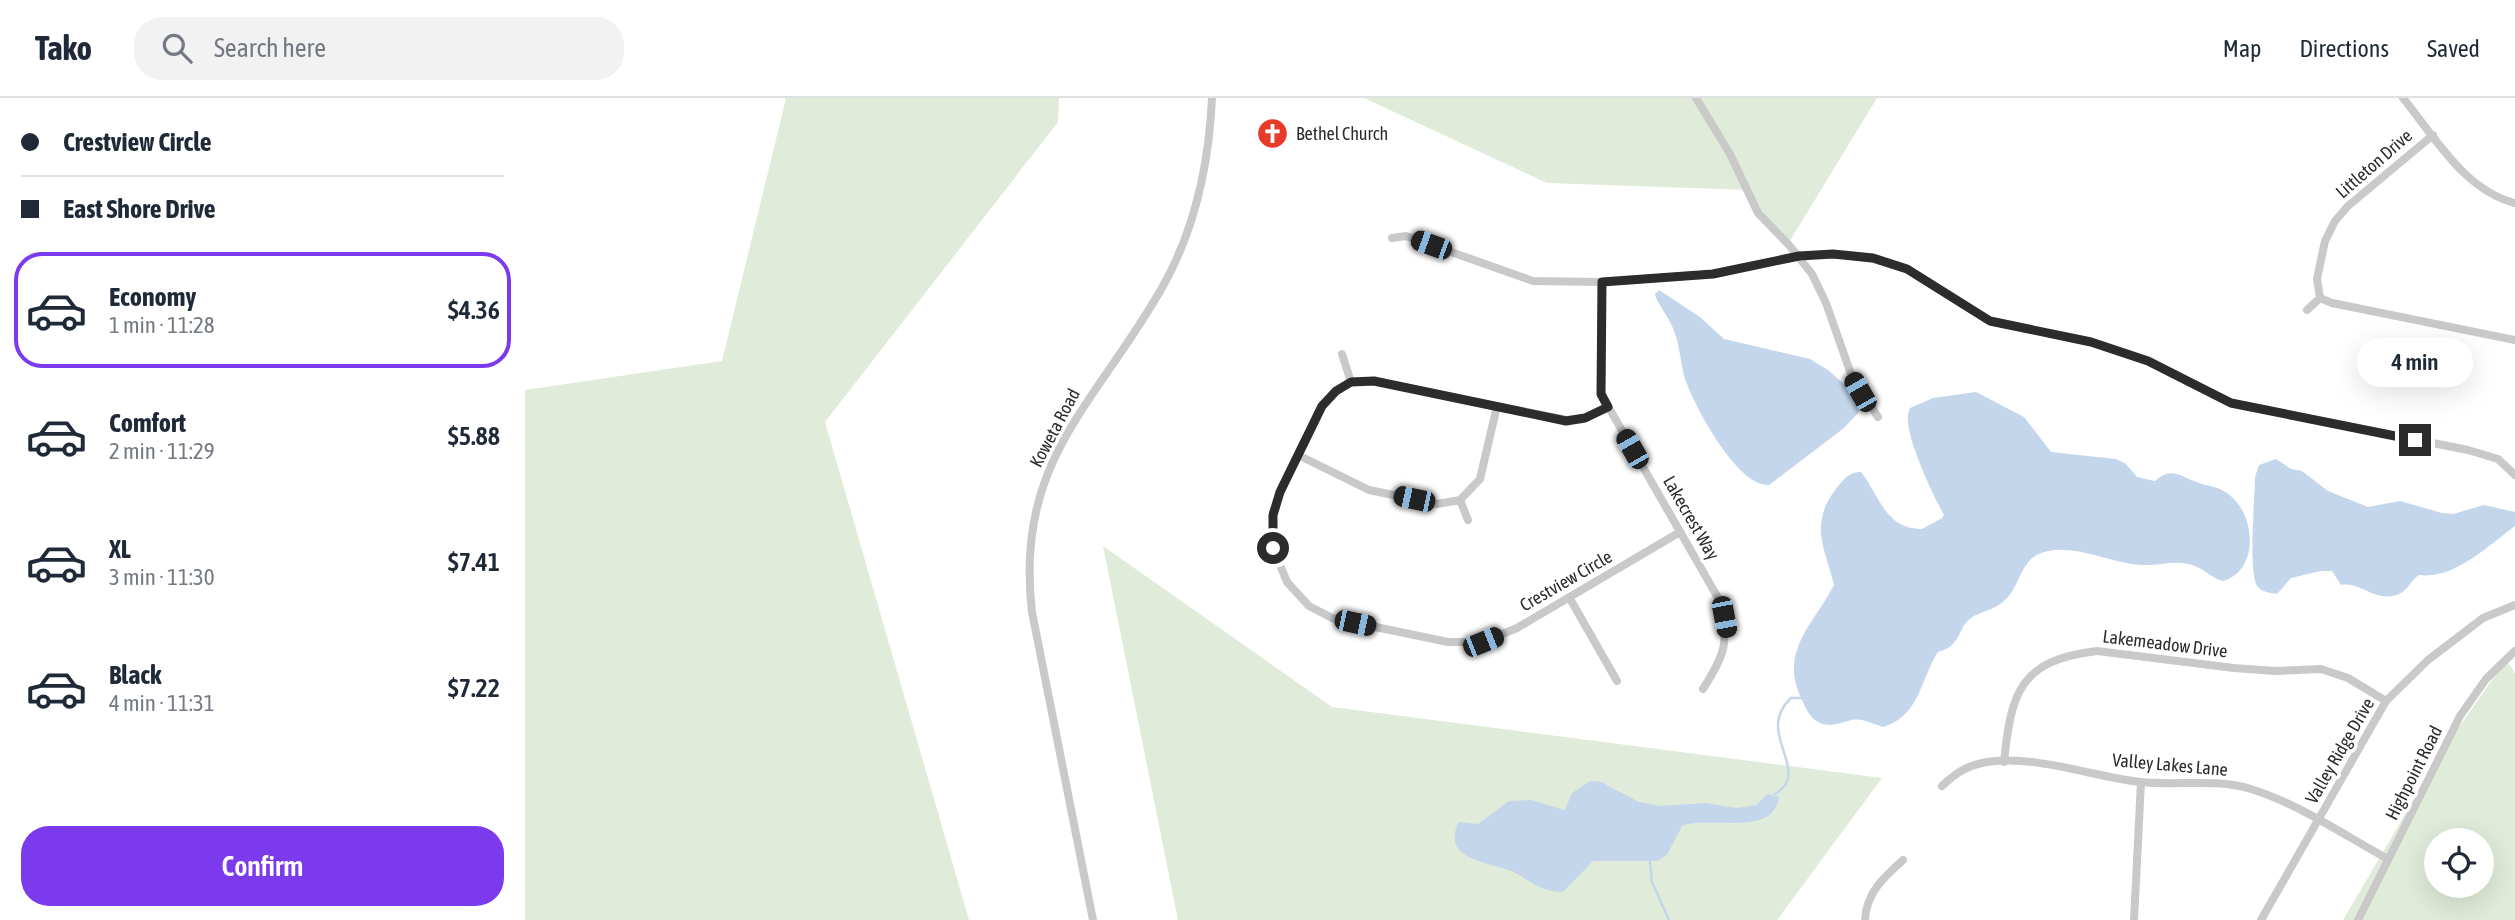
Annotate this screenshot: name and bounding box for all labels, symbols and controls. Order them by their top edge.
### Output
search box [134,17,624,80]
text: Tako [35,29,92,67]
icon: search [158,29,196,67]
text: Search here [214,33,326,63]
text: Map [2223,35,2261,62]
text: Directions [2299,35,2389,62]
text: Saved [2427,35,2480,62]
church icon: Bethel Church [1256,117,1290,151]
place label: Bethel Church [1296,123,1388,144]
street label: Littleton Drive [2331,125,2416,202]
text: Crestview Circle [63,127,212,157]
text: East Shore Drive [63,194,216,224]
car [1408,228,1455,262]
icon: car [25,279,88,342]
text: Economy [109,282,196,312]
text: $4.36 [448,295,500,325]
text: 1 min · 11:28 [109,312,215,338]
callout: 4 min [2357,338,2473,388]
text: 4 min [2392,349,2438,375]
car [1841,369,1880,415]
street label: Koweta Road [1025,385,1084,471]
icon: car [25,405,88,468]
text: Comfort [109,408,186,438]
text: $5.88 [448,421,500,451]
route end [2399,424,2431,456]
car [1613,426,1652,472]
text: 2 min · 11:29 [109,438,215,464]
street label: Lakecrest Way [1659,472,1724,563]
car [1392,484,1437,514]
icon: car [25,531,88,594]
route start [1257,532,1289,564]
text: XL [109,534,131,564]
street label: Crestview Circle [1516,546,1616,615]
text: $7.41 [448,547,500,577]
text: 3 min · 11:30 [109,564,215,590]
car [1710,594,1739,640]
car [1333,608,1378,638]
car [1460,624,1507,660]
street label: Lakemeadow Drive [2101,625,2229,662]
icon: car [25,657,88,720]
text: Black [109,660,161,690]
text: $7.22 [448,673,500,703]
text: 4 min · 11:31 [109,690,215,716]
street label: Valley Ridge Drive [2301,694,2378,807]
street label: Highpoint Road [2381,722,2446,823]
street label: Valley Lakes Lane [2111,749,2229,780]
button: Confirm [21,826,504,906]
map controls [2424,828,2494,898]
button: locate [2424,828,2494,898]

